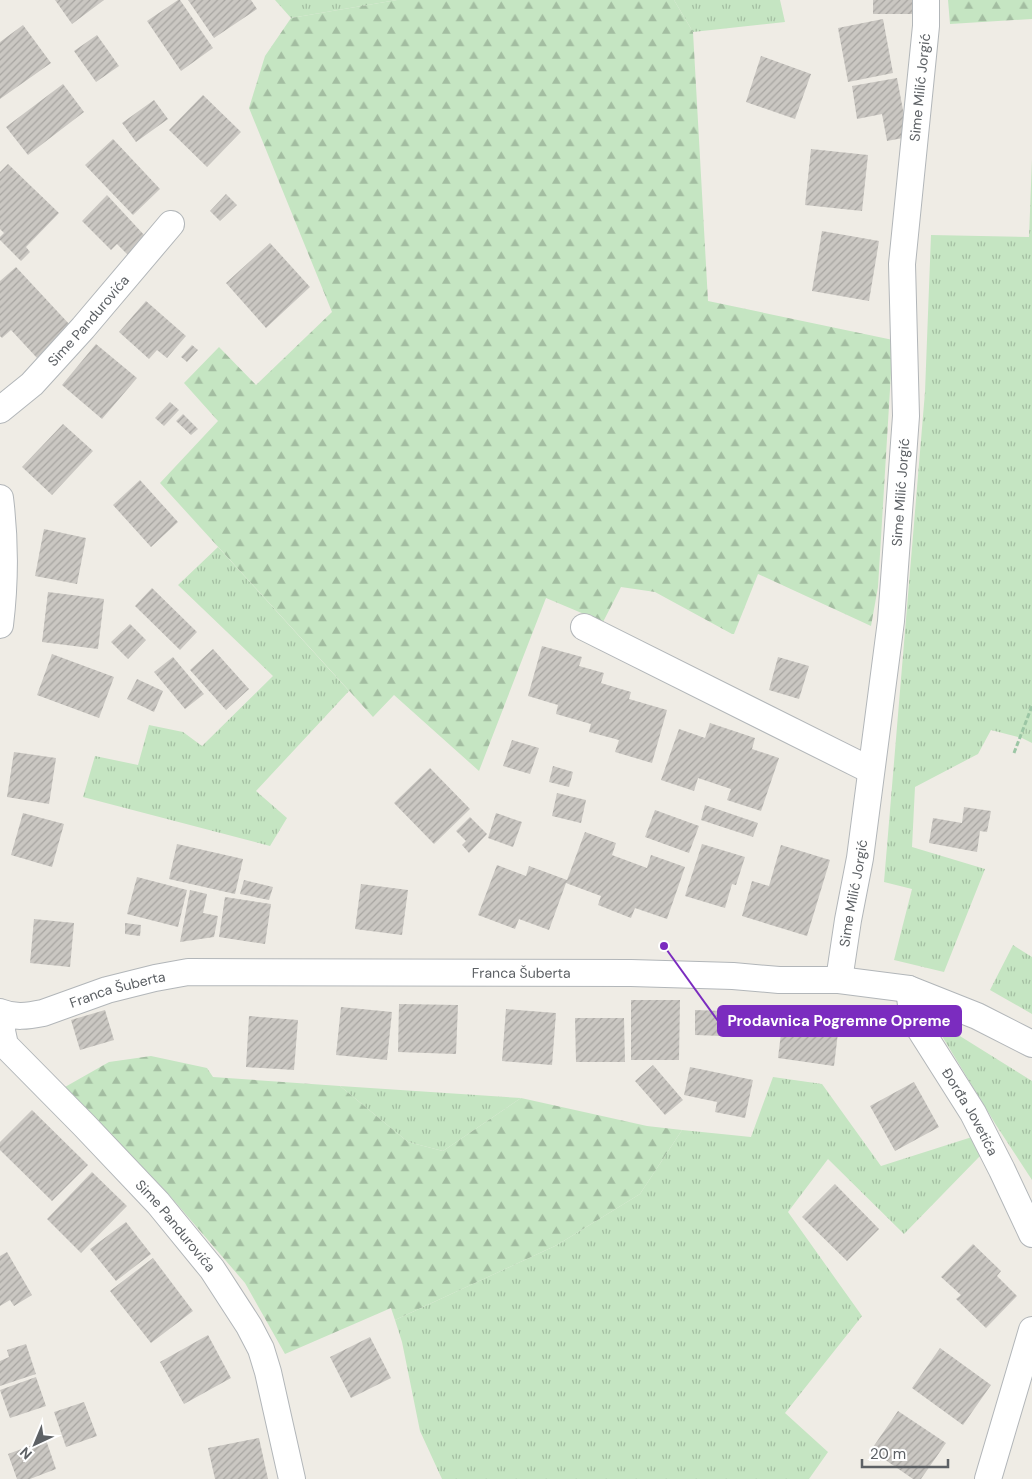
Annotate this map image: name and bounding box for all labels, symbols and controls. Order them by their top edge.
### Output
street label: Sime Milić Jorgić [905,32,934,142]
street label: Sime Pandurovića [44,271,133,370]
street label: Sime Milić Jorgić [887,437,913,547]
street label: Sime Milić Jorgić [835,838,871,948]
street label: Franca Šuberta [472,964,571,982]
street label: Franca Šuberta [67,967,167,1012]
callout: Prodavnica Pogremne Opreme [718,1006,961,1036]
text: Prodavnica Pogremne Opreme [727,1011,951,1031]
street label: Đorđa Jovetića [938,1065,1002,1159]
street label: Sime Pandurovića [132,1176,220,1276]
north arrow [10,1419,60,1469]
scale bar [862,1436,948,1468]
text: N [16,1443,36,1463]
text: 20 m [870,1444,906,1464]

